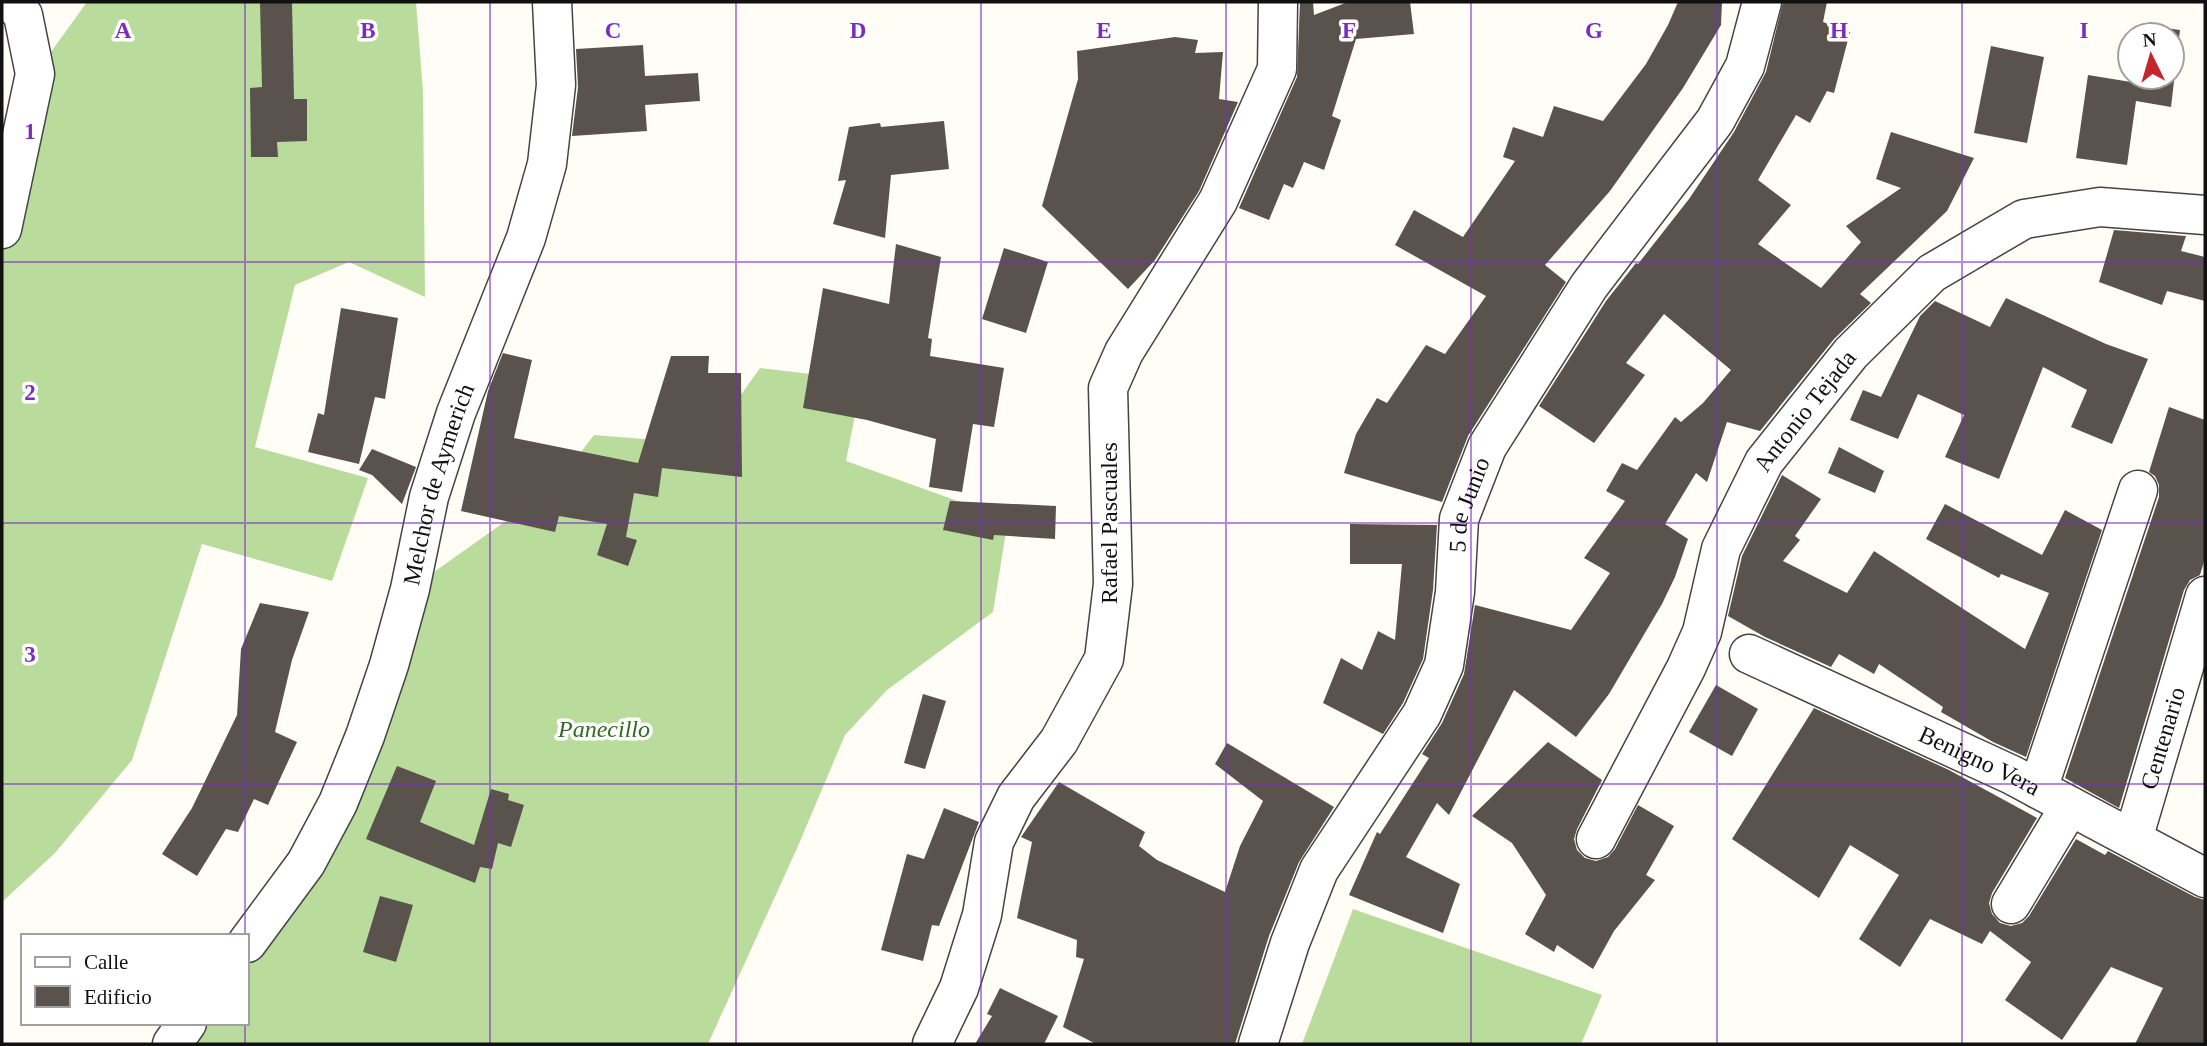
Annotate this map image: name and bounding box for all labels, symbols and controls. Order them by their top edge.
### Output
text: A [115,18,132,43]
text: B [360,18,376,43]
text: C [605,18,621,43]
text: D [850,18,866,43]
text: E [1096,18,1112,43]
text: F [1342,18,1356,43]
text: G [1585,18,1603,43]
text: H [1830,18,1848,43]
text: I [2080,18,2089,43]
north arrow [2116,21,2186,91]
text: N [2142,28,2158,51]
text: 1 [24,119,36,144]
street label: Antonio Tejada [1748,345,1861,476]
text: 2 [24,380,36,405]
street label: Melchor de Aymerich [398,380,479,587]
street label: Rafael Pascuales [1096,442,1122,604]
street label: 5 de Junio [1444,453,1495,553]
text: 3 [24,642,36,667]
street label: Centenario [2135,684,2190,793]
park label: Panecillo [557,716,650,742]
street label: Benigno Vera [1915,721,2045,801]
legend [21,934,248,1025]
text: Calle [84,950,128,974]
text: Edificio [84,985,152,1009]

